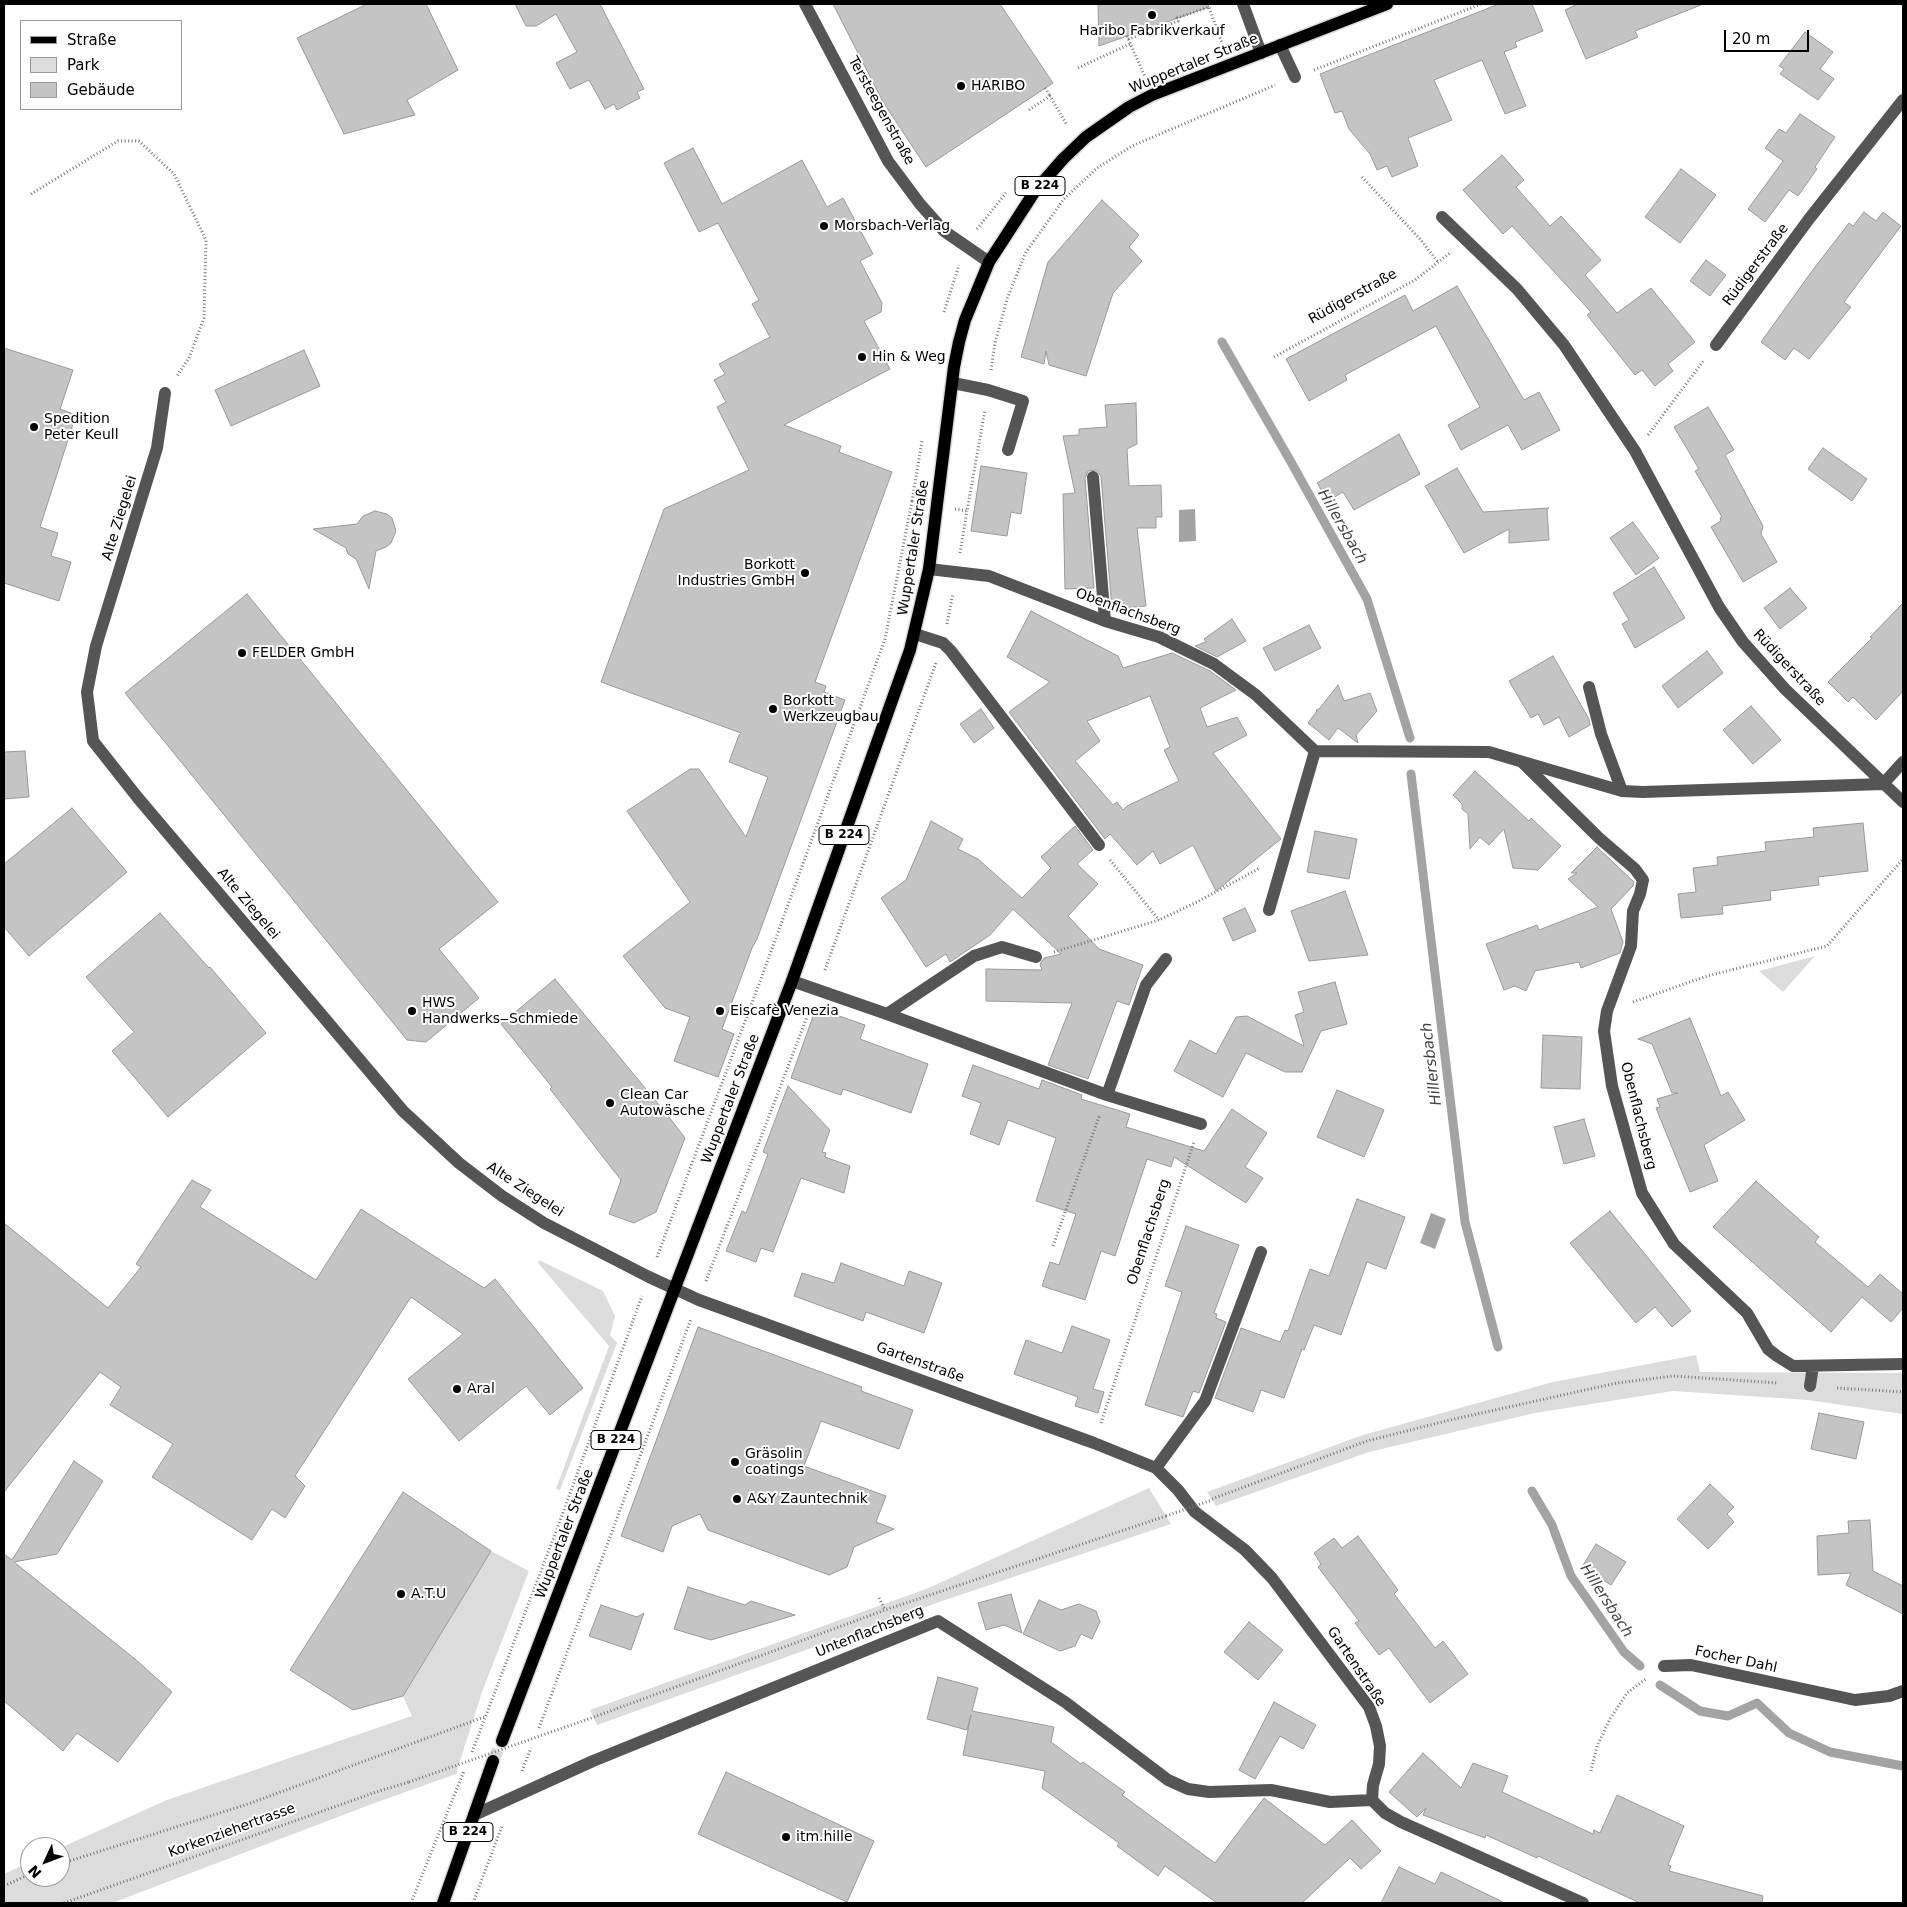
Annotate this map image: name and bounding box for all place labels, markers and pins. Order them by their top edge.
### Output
marker: Haribo Fabrikverkauf [1146,9,1158,21]
place label: Haribo Fabrikverkauf [1079,23,1225,39]
place label: HARIBO [971,78,1025,94]
marker: HARIBO [955,80,967,92]
place label: Morsbach-Verlag [834,218,950,234]
marker: Morsbach-Verlag [818,220,830,232]
place label: Hin & Weg [872,349,946,365]
marker: Hin & Weg [856,351,868,363]
place label: Spedition Peter Keull [44,411,119,444]
marker: Spedition Peter Keull [28,421,40,433]
place label: Borkott Industries GmbH [678,557,795,590]
marker: Borkott Industries GmbH [799,567,811,579]
place label: FELDER GmbH [252,645,354,661]
marker: FELDER GmbH [236,647,248,659]
place label: Borkott Werkzeugbau [783,693,879,726]
marker: Borkott Werkzeugbau [767,703,779,715]
place label: HWS Handwerks‒Schmiede [422,995,578,1028]
place label: Eiscafè Venezia [730,1003,839,1019]
marker: HWS Handwerks‒Schmiede [406,1005,418,1017]
marker: Eiscafè Venezia [714,1005,726,1017]
place label: Clean Car Autowäsche [620,1087,705,1120]
marker: Clean Car Autowäsche [604,1097,616,1109]
place label: Aral [467,1381,495,1397]
marker: Aral [451,1383,463,1395]
place label: Gräsolin coatings [745,1446,804,1478]
marker: Gräsolin coatings [729,1456,741,1468]
place label: A&Y Zauntechnik [747,1491,868,1507]
marker: A&Y Zauntechnik [731,1493,743,1505]
place label: A.T.U [411,1586,446,1602]
marker: A.T.U [395,1588,407,1600]
place label: itm.hille [796,1829,853,1845]
marker: itm.hille [780,1831,792,1843]

